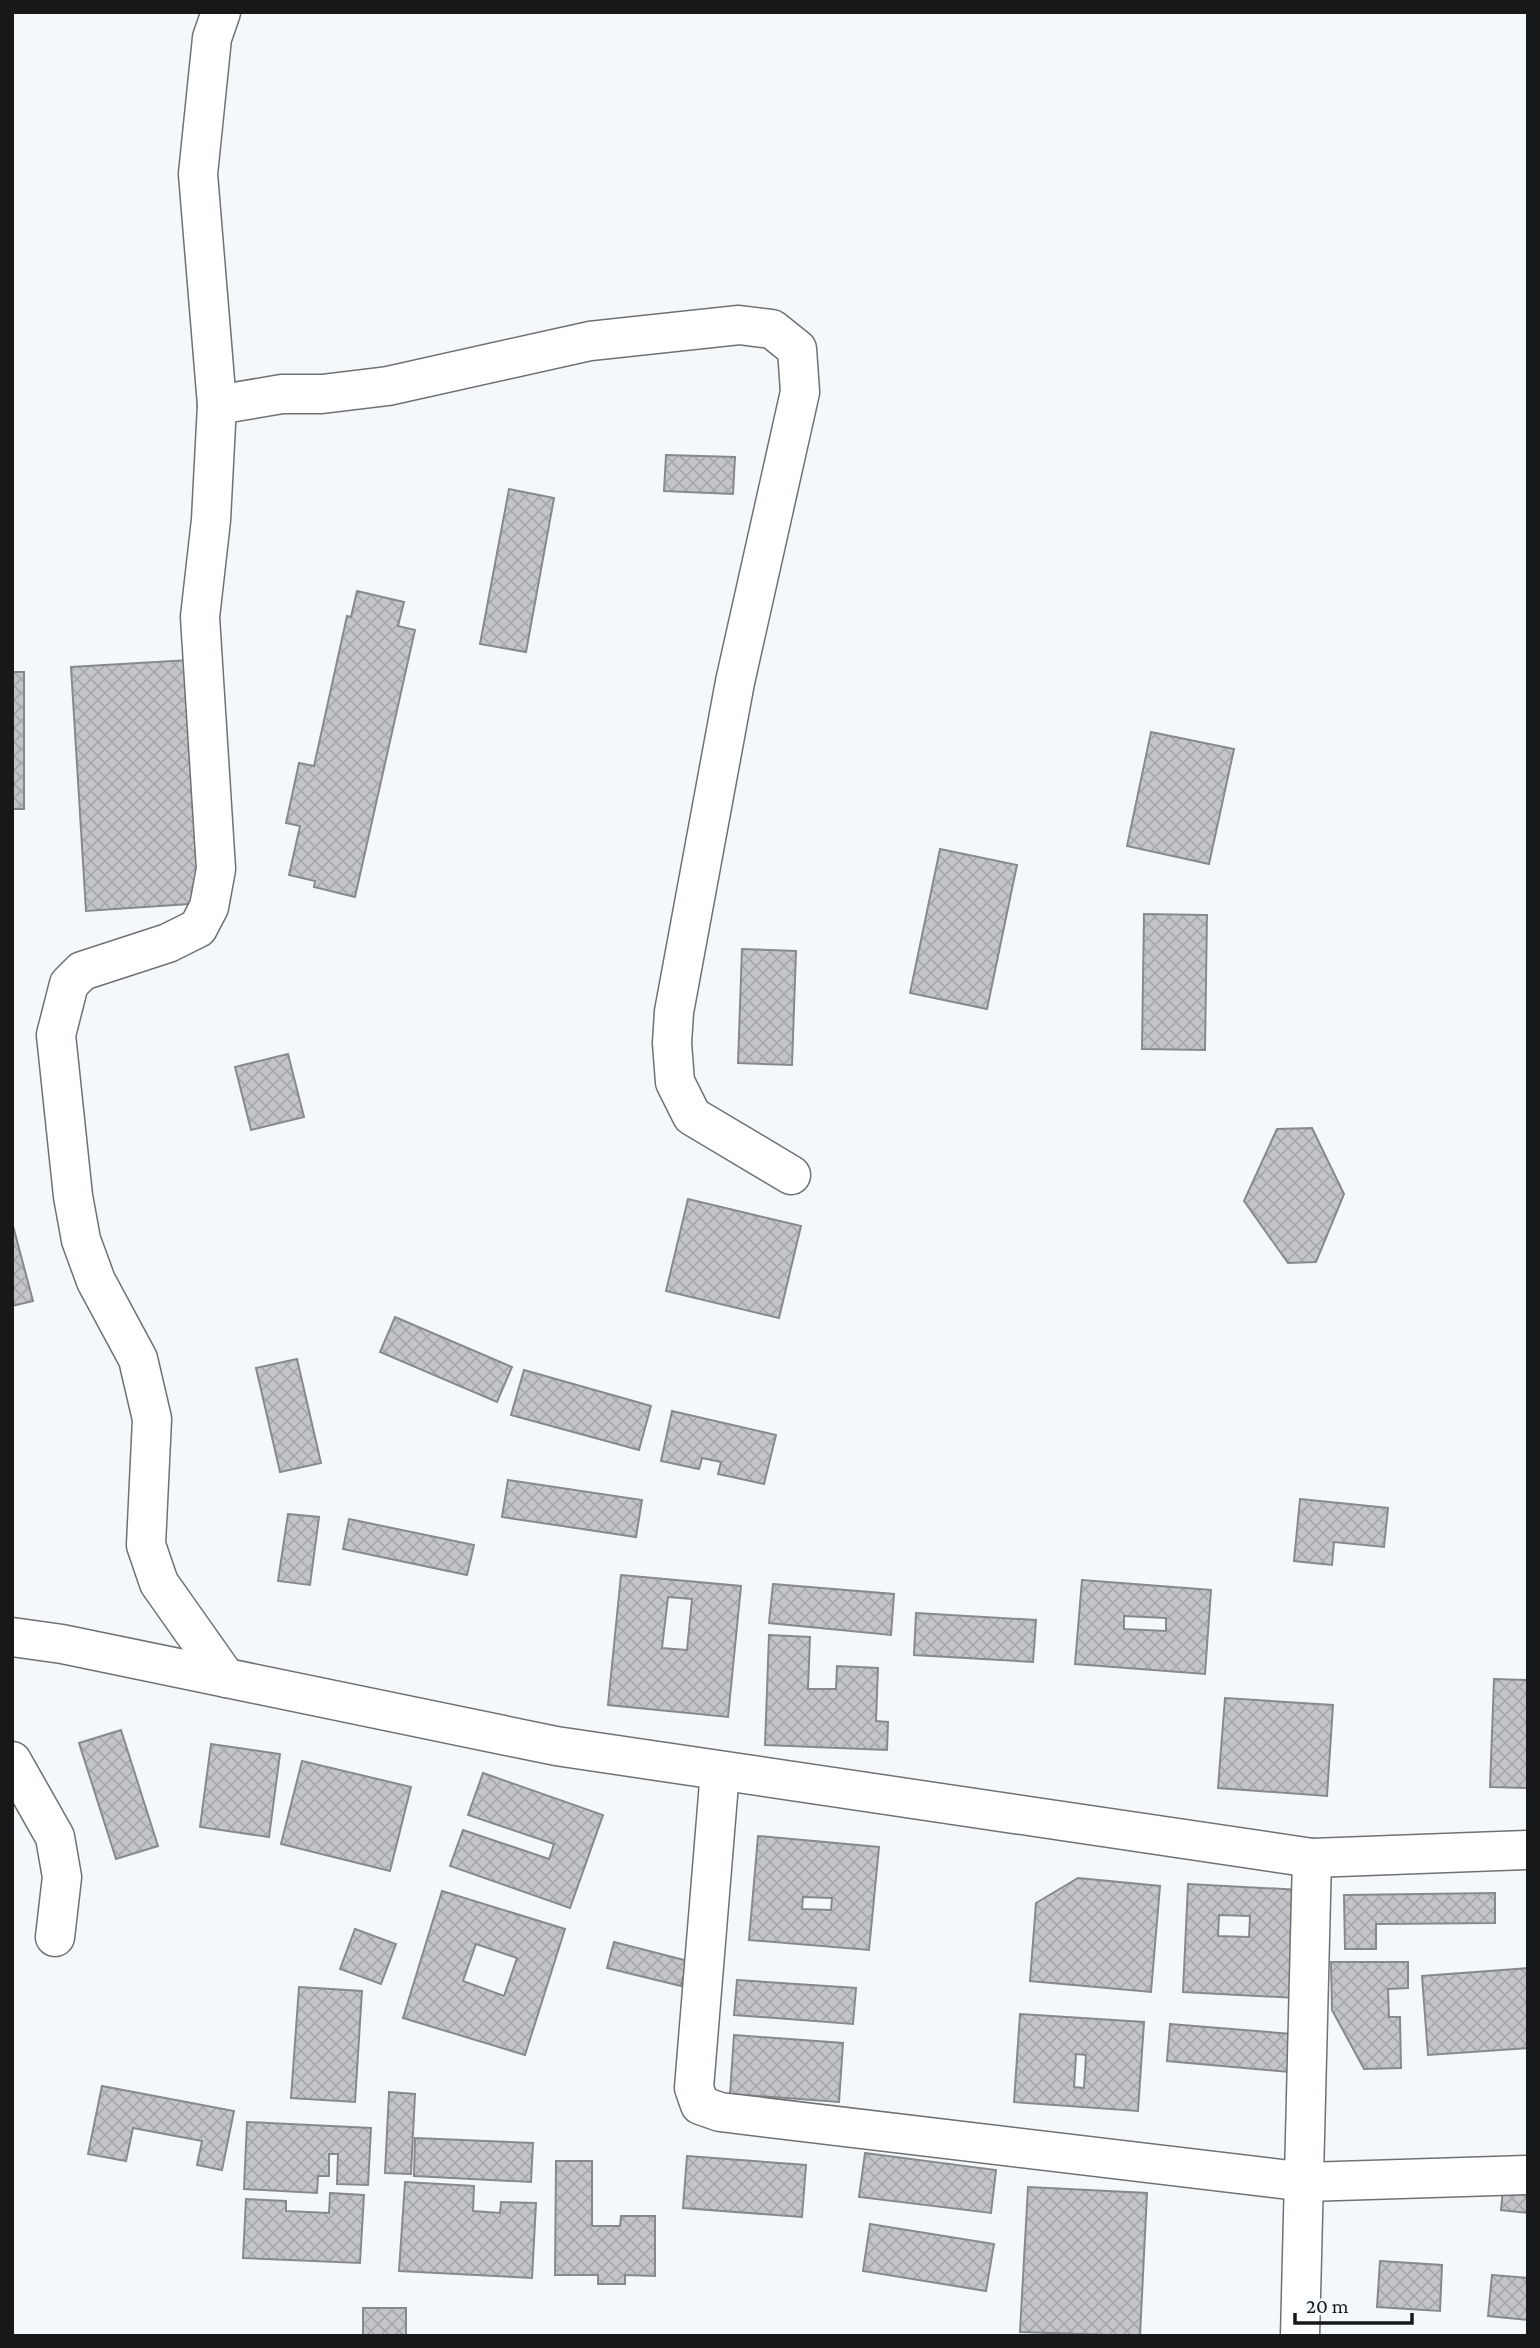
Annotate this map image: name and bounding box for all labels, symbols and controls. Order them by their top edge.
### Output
scale bar [1295,2282,1412,2326]
text: 20 m [1306,2294,1349,2318]

